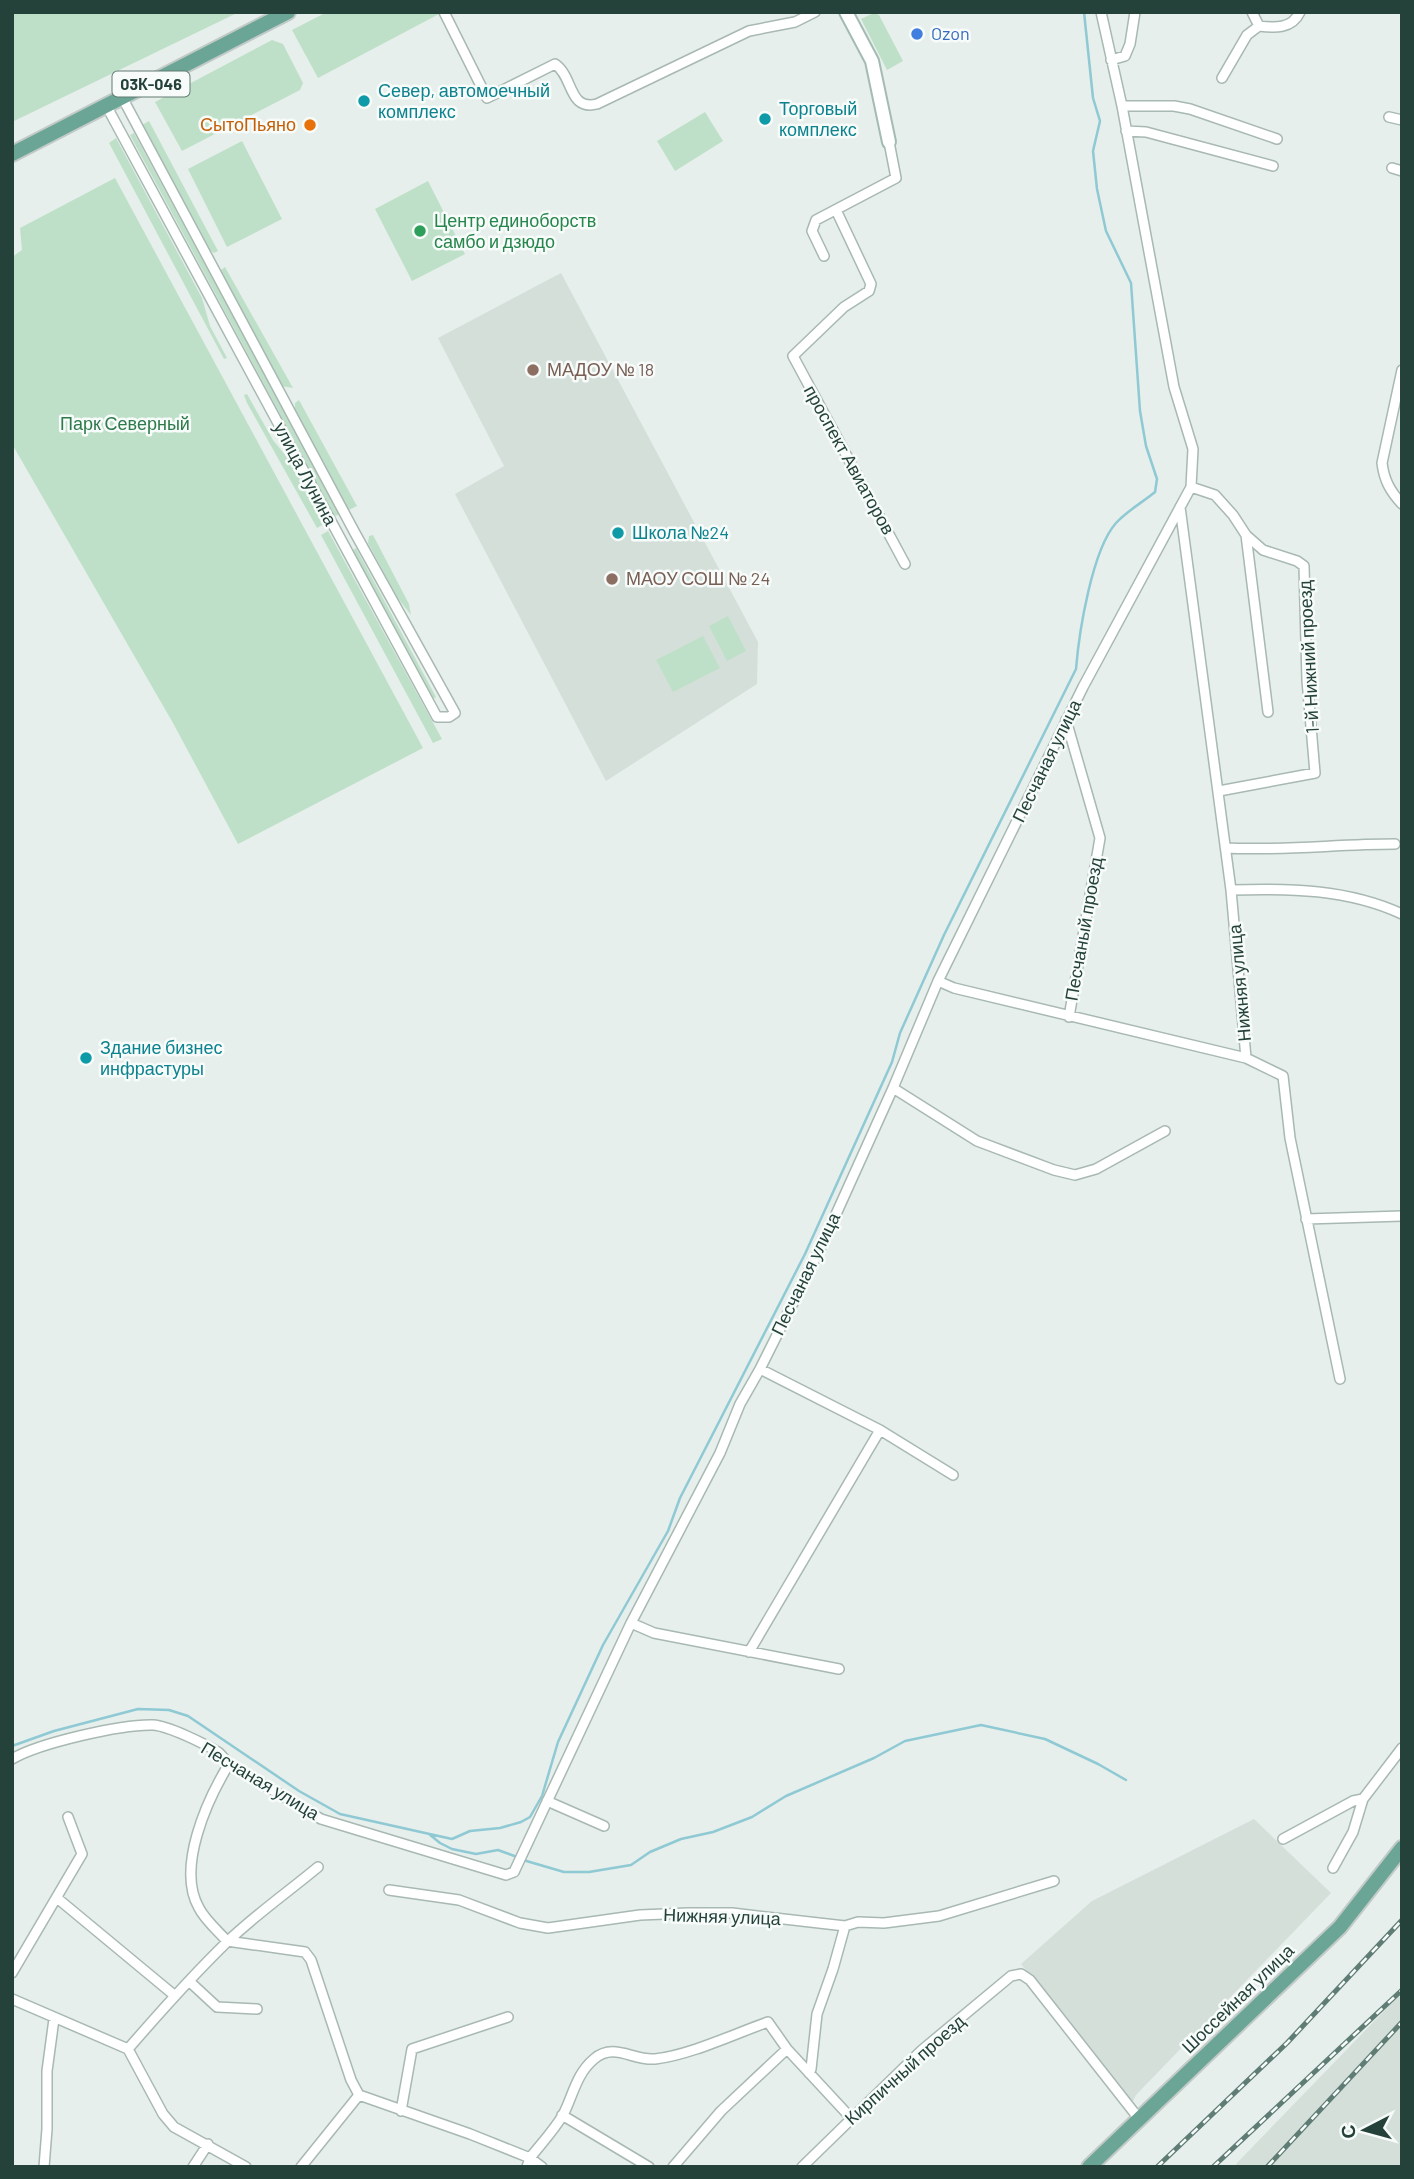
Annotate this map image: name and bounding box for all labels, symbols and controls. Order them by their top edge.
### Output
place label: Ozon [931,22,970,44]
marker: Ozon [909,26,925,42]
road number: 03К-046 [113,72,190,96]
place label: Север, автомоечный комплекс [378,79,550,122]
marker: Север, автомоечный комплекс [356,93,372,109]
place label: Торговый комплекс [779,97,857,140]
marker: Торговый комплекс [757,111,773,127]
place label: СытоПьяно [200,113,296,135]
marker: СытоПьяно [302,117,318,133]
place label: Центр единоборств самбо и дзюдо [434,209,596,252]
marker: Центр единоборств самбо и дзюдо [412,223,428,239]
place label: МАДОУ № 18 [547,358,654,380]
marker: МАДОУ № 18 [525,362,541,378]
street label: проспект Авиаторов [800,381,900,538]
park label: Парк Северный [60,412,190,434]
street label: улица Лунина [269,418,343,530]
place label: Школа №24 [632,521,729,543]
marker: Школа №24 [610,525,626,541]
place label: МАОУ СОШ № 24 [626,567,770,589]
marker: МАОУ СОШ № 24 [604,571,620,587]
street label: 1-й Нижний проезд [1293,579,1323,734]
street label: Песчаная улица [1007,695,1086,826]
street label: Песчаный проезд [1060,855,1107,1002]
street label: Нижняя улица [1223,923,1255,1043]
place label: Здание бизнес инфрастуры [100,1036,223,1079]
marker: Здание бизнес инфрастуры [78,1050,94,1066]
street label: Песчаная улица [766,1208,845,1339]
street label: Песчаная улица [197,1736,324,1825]
street label: Нижняя улица [663,1903,782,1929]
street label: Шоссейная улица [1177,1939,1299,2057]
street label: Кирпичный проезд [840,2009,969,2129]
north arrow [1330,2095,1400,2165]
text: С [1335,2124,1360,2140]

